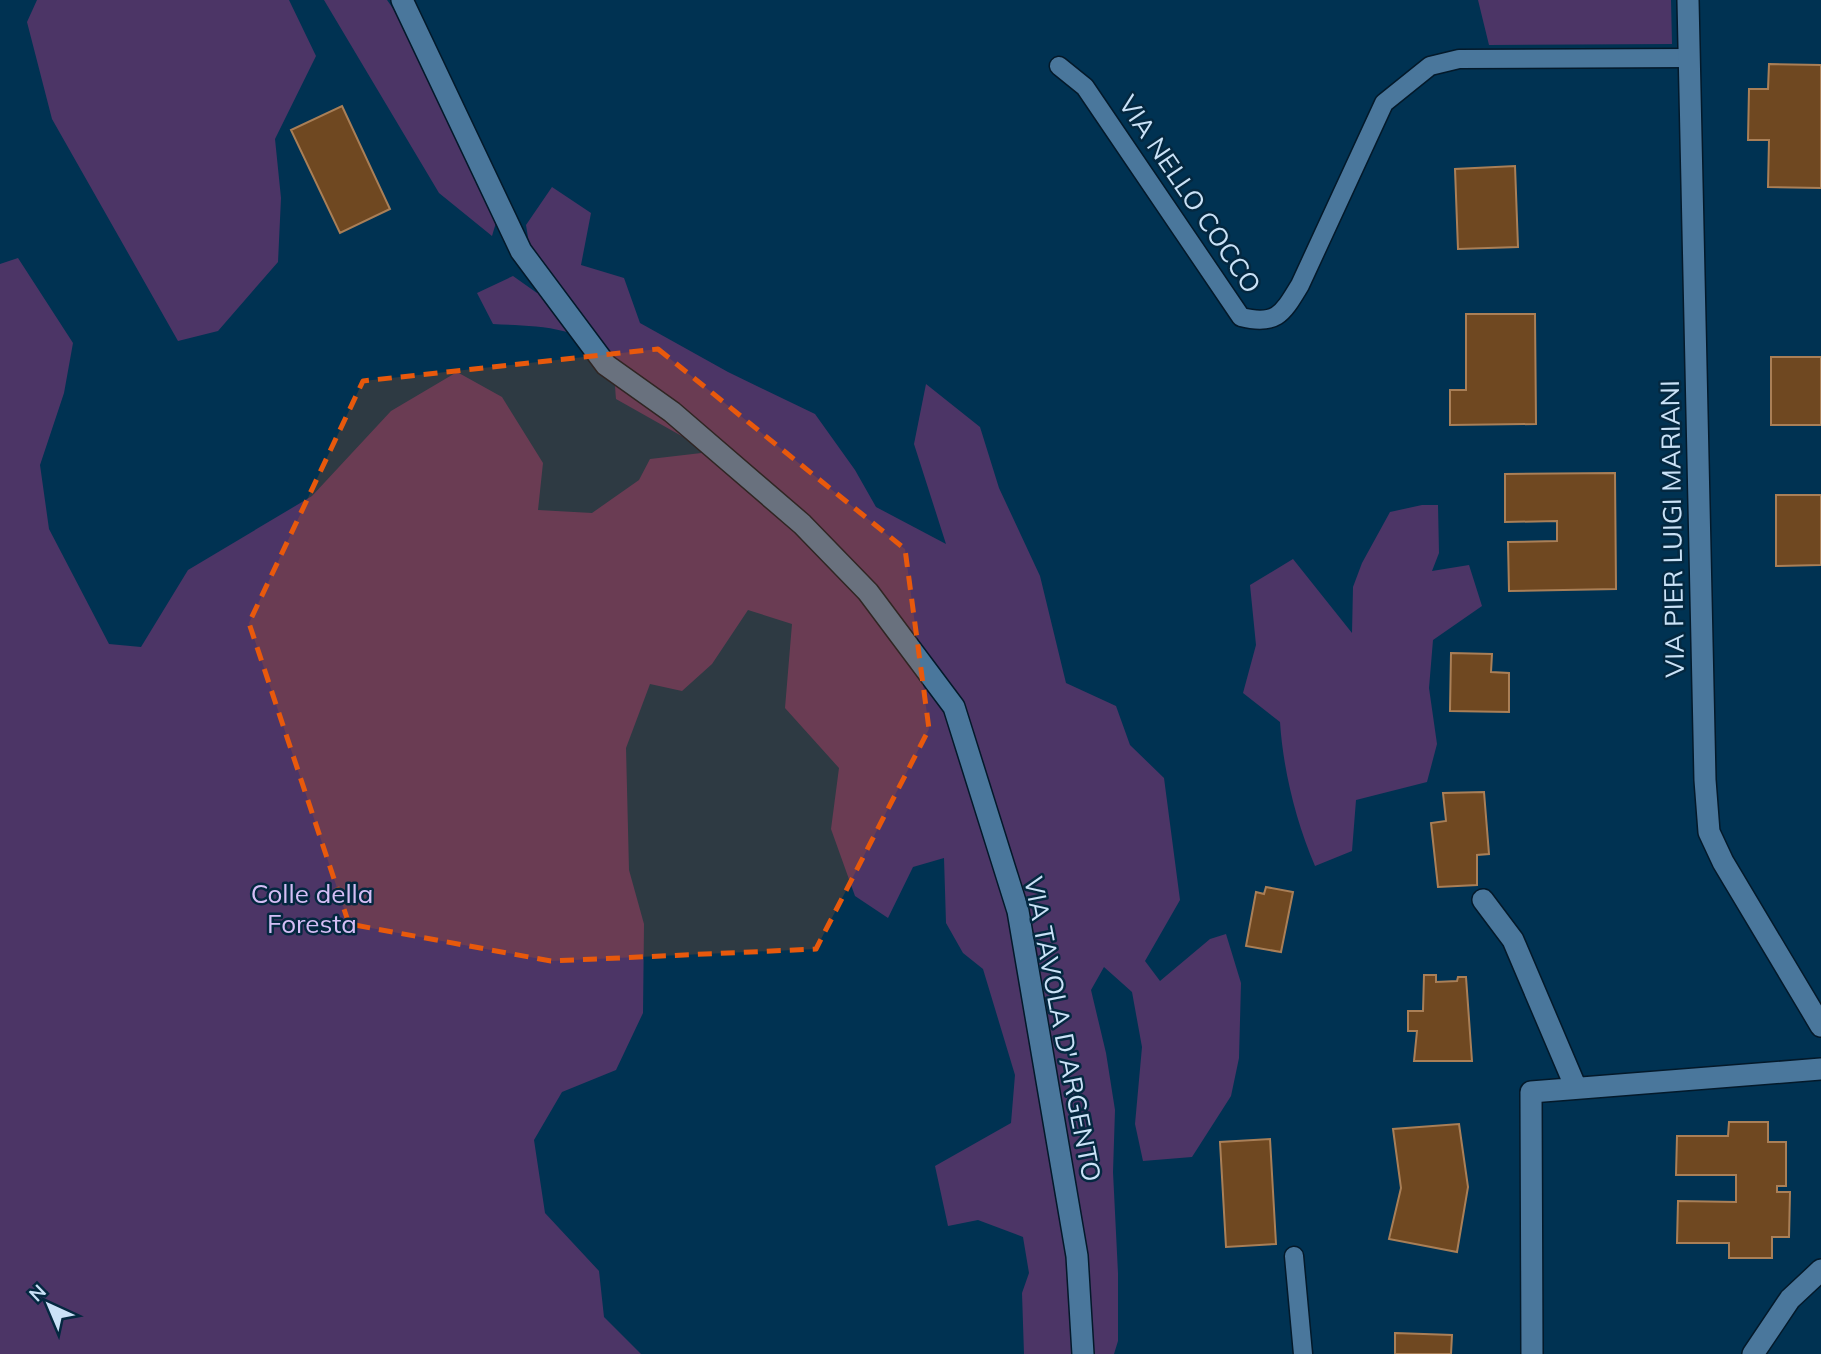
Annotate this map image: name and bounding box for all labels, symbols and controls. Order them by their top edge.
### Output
street label: VIA NELLO COCCO [1112,89,1268,299]
street label: VIA PIER LUIGI MARIANI [1653,380,1691,678]
street label: VIA TAVOLA D'ARGENTO [1017,874,1109,1184]
park label: Colle della Foresta [251,877,373,940]
north arrow [14,1270,84,1340]
text: N [24,1279,51,1306]

